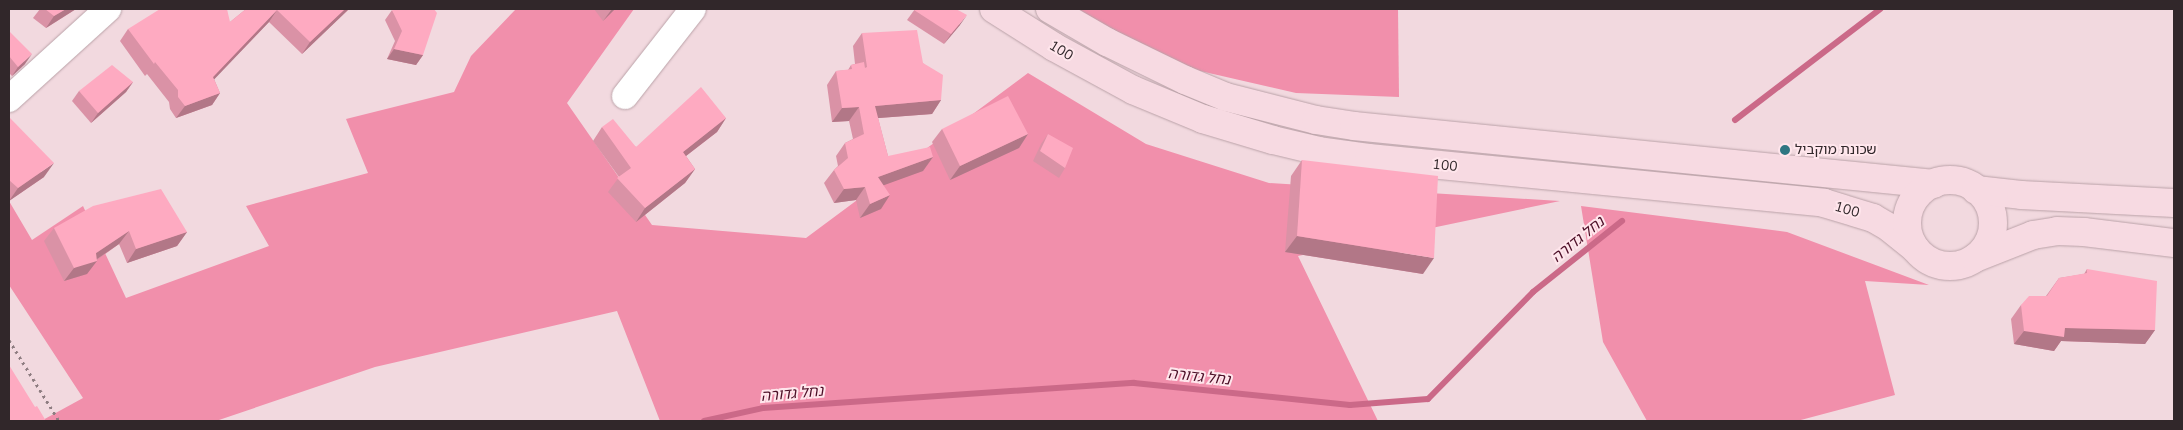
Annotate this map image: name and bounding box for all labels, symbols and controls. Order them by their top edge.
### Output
street label: 100 [1046,37,1076,65]
place label: שכונת מוקביל [1795,142,1876,158]
marker: שכונת מוקביל [1779,144,1791,156]
street label: 100 [1432,156,1458,176]
street label: 100 [1833,198,1861,222]
water label: נחל גדורה [1548,213,1608,267]
water label: נחל גדורה [1167,365,1231,389]
water label: נחל גדורה [760,382,824,406]

